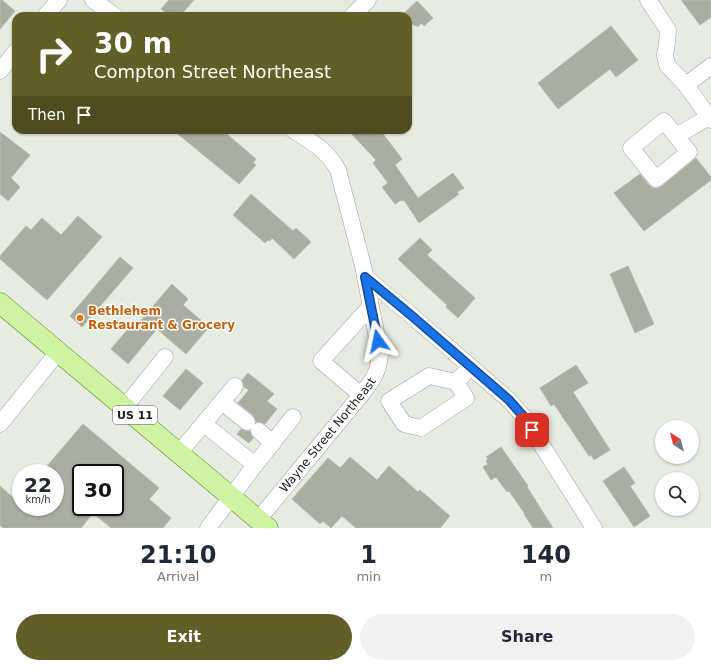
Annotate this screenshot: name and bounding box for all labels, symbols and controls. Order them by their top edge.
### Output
text: 30 m [94,27,172,60]
icon: right [28,28,80,80]
text: Compton Street Northeast [94,61,331,82]
icon: arrive [73,104,95,126]
text: Then [28,106,65,124]
place label: Bethlehem Restaurant & Grocery [88,304,235,332]
marker: Bethlehem Restaurant & Grocery [75,313,85,323]
position arrow [357,320,399,362]
street label: Wayne Street Northeast [277,375,379,495]
road number: US 11 [113,406,157,424]
pin [515,413,549,447]
icon: arrive [521,419,543,441]
north arrow [655,420,699,464]
map controls [655,420,699,516]
speed limit sign: 30 [72,464,124,516]
button: search [655,472,699,516]
text: 22 [24,473,52,497]
text: km/h [25,494,51,505]
text: 21:10 [140,541,216,569]
text: 1 [360,541,377,569]
text: 140 [521,541,571,569]
text: Arrival [157,569,199,584]
text: min [356,569,381,584]
text: m [540,569,552,584]
button: Exit [16,614,352,660]
button: Share [360,614,695,660]

